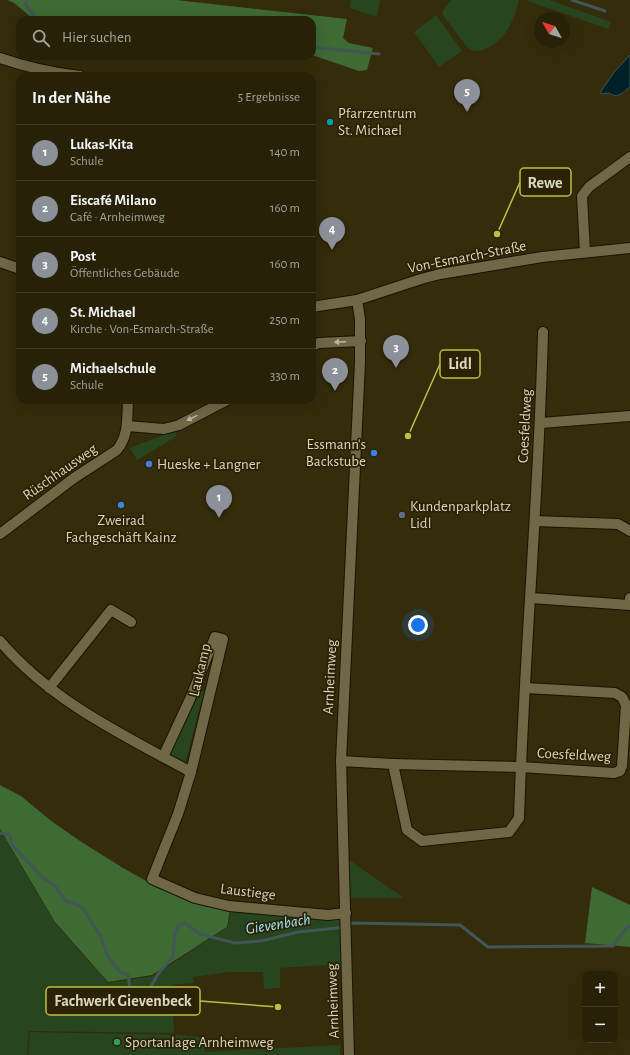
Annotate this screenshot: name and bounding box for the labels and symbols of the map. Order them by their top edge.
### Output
north arrow [534,12,570,48]
pin: 5 [454,79,480,112]
place label: Pfarrzentrum St. Michael [338,106,416,138]
marker: Pfarrzentrum St. Michael [325,117,335,127]
callout: Rewe [520,168,571,196]
text: Rewe [528,175,563,191]
pin: 4 [319,217,345,250]
street label: Von-Esmarch-Straße [407,238,528,276]
pin: 3 [383,335,409,368]
one-way arrow [333,339,346,345]
callout: Lidl [440,350,480,378]
text: Lidl [448,356,472,372]
pin: 2 [322,358,348,391]
street label: Coesfeldweg [516,388,534,463]
one-way arrow [186,415,198,421]
place label: Essmann's Backstube [306,437,366,469]
street label: Rüschhausweg [20,441,100,503]
marker: Essmann's Backstube [369,448,379,458]
place label: Hueske + Langner [157,457,261,472]
marker: Hueske + Langner [144,459,154,469]
pin: 1 [206,485,232,518]
place label: Kundenparkplatz Lidl [410,499,511,531]
marker: Zweirad Fachgeschäft Kainz [116,500,126,510]
marker: Kundenparkplatz Lidl [397,510,407,520]
place label: Zweirad Fachgeschäft Kainz [65,513,177,545]
your location [408,615,428,635]
street label: Arnheimweg [321,638,339,715]
street label: Laukamp [187,642,213,698]
street label: Coesfeldweg [537,746,612,764]
street label: Laustiege [219,881,277,903]
water label: Gievenbach [244,911,312,937]
street label: Arnheimweg [324,963,342,1039]
callout: Fachwerk Gievenbeck [46,987,200,1015]
text: Fachwerk Gievenbeck [54,993,192,1009]
place label: Sportanlage Arnheimweg [125,1035,274,1050]
marker: Sportanlage Arnheimweg [112,1037,122,1047]

